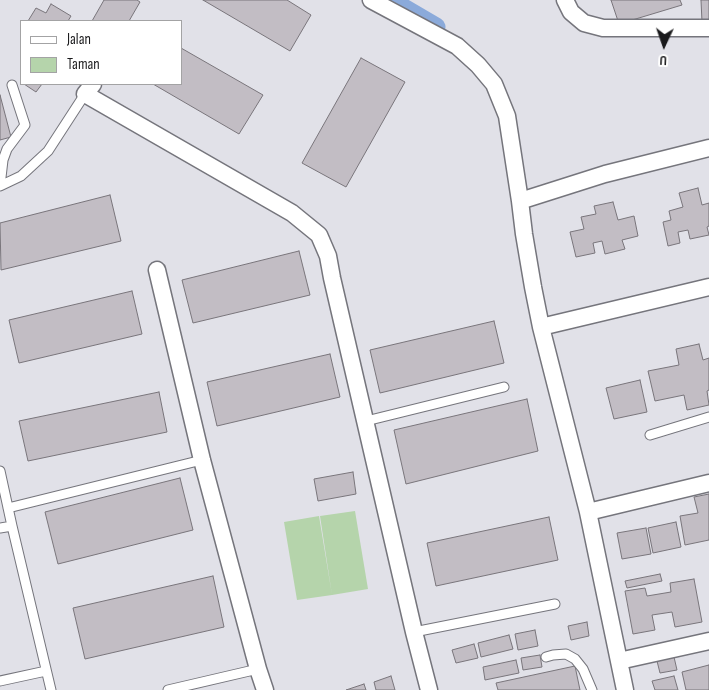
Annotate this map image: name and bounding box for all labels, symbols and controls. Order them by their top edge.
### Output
legend [20,20,182,85]
north arrow [639,20,689,70]
text: Jalan [67,30,91,49]
text: U [659,52,667,69]
text: Taman [67,55,100,74]

